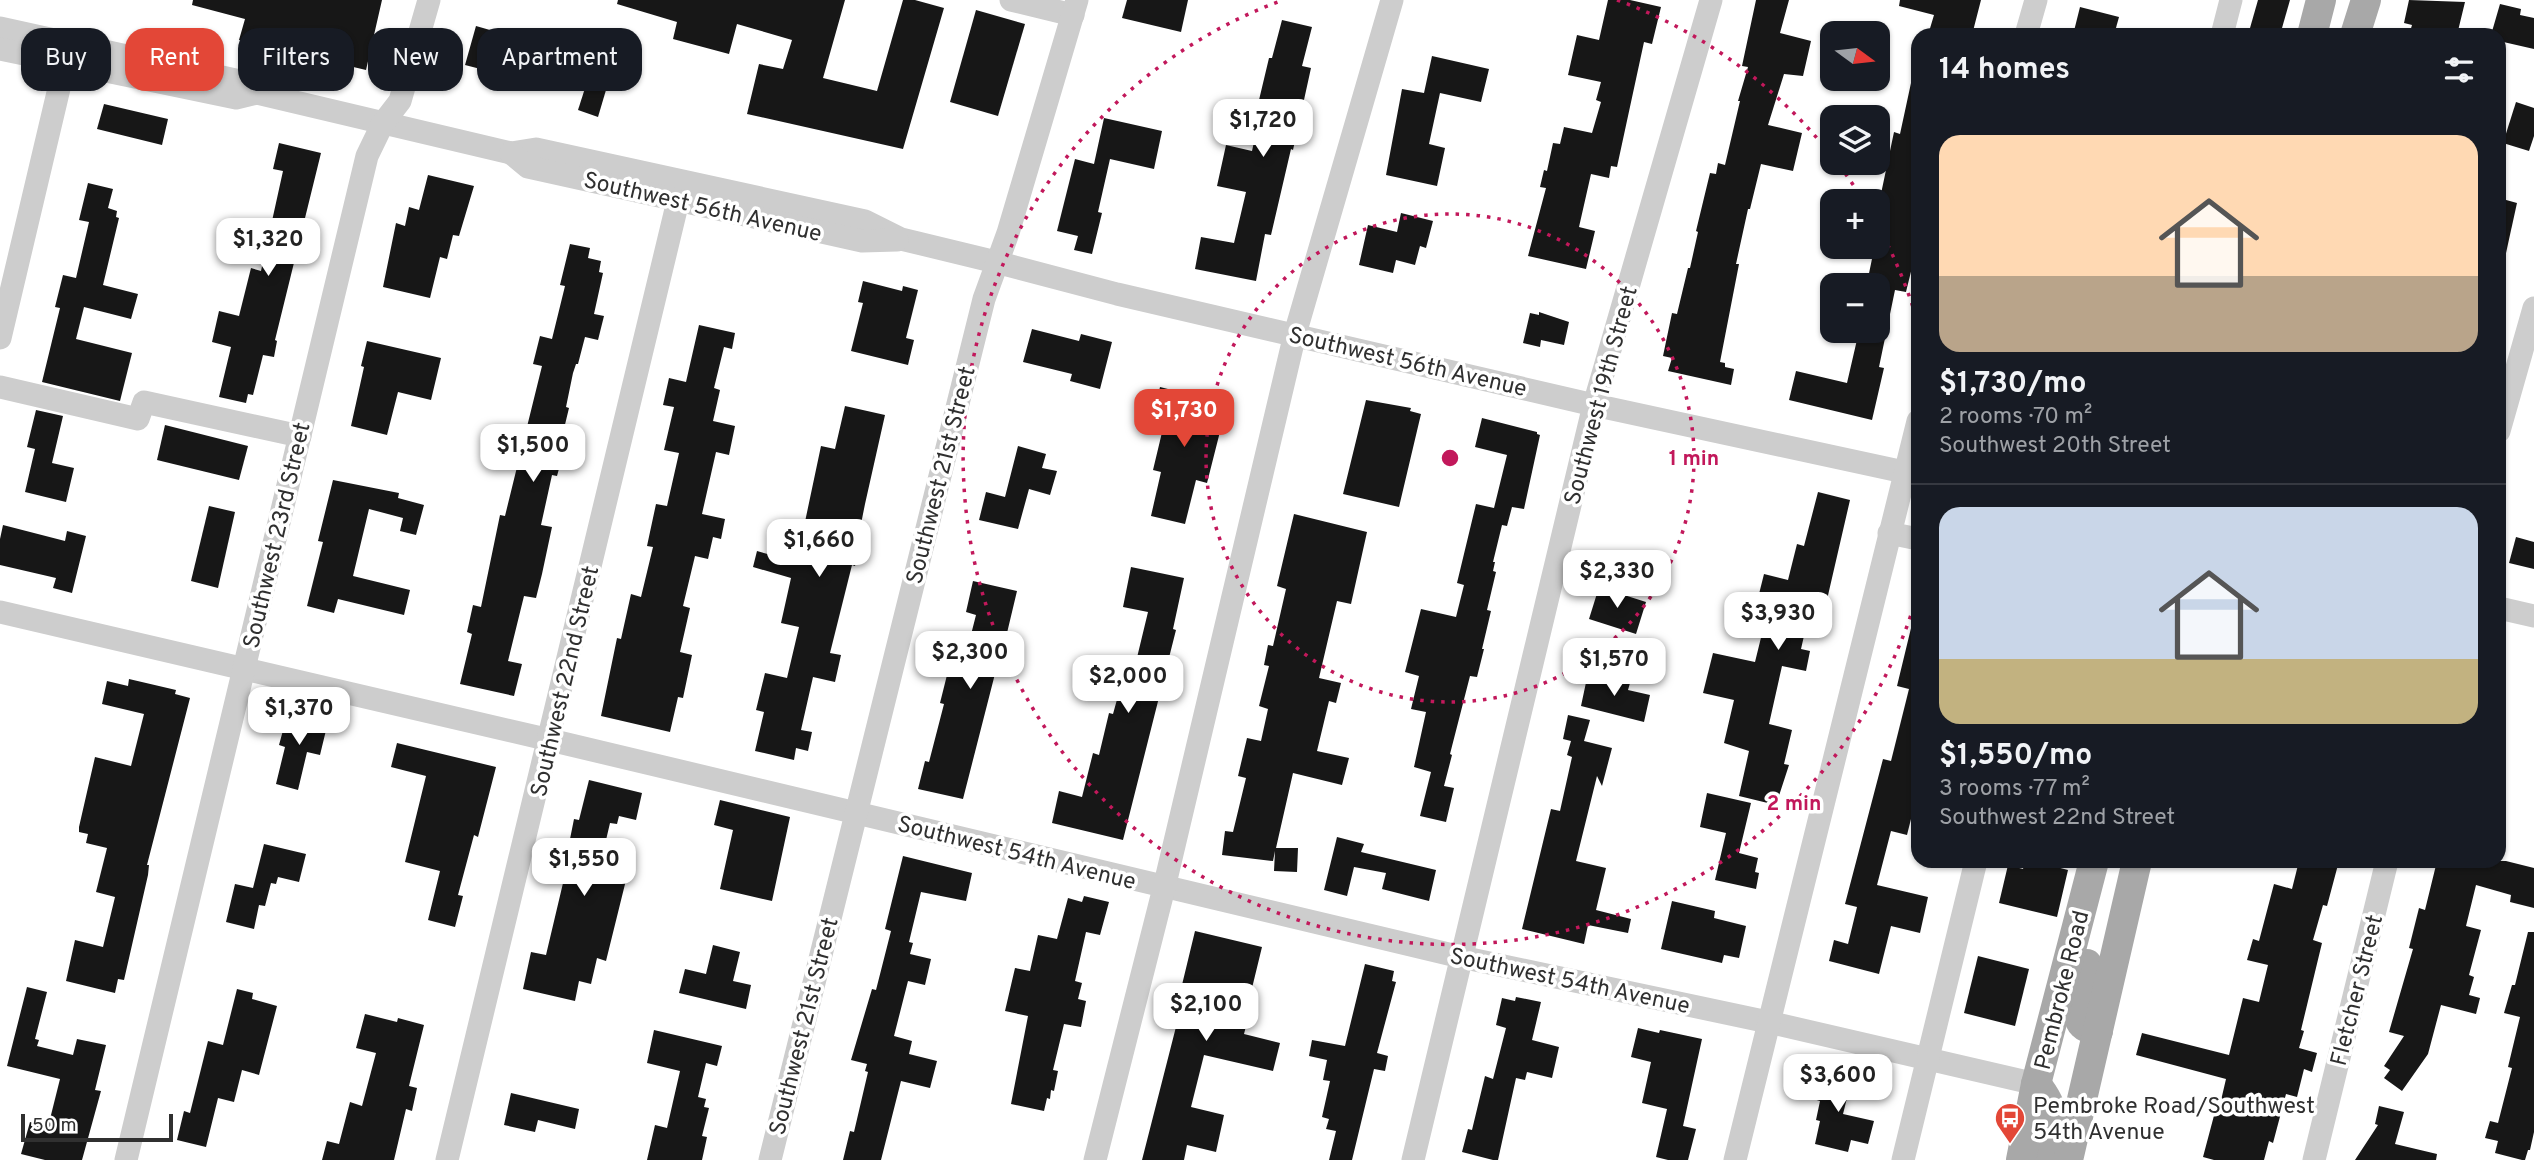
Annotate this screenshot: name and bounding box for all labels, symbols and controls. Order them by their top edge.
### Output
north arrow [1820,21,1890,91]
map controls [1820,21,1890,343]
chip: Buy [21,28,111,91]
chip: Rent [125,28,224,91]
chip: Filters [238,28,354,91]
chip: New [368,28,463,91]
chip: Apartment [477,28,642,91]
icon: filters [2440,51,2478,89]
text: 14 homes [1939,52,2070,89]
pin: $1,720 [1206,100,1320,159]
button: layers [1820,105,1890,175]
text: $1,720 [1229,107,1297,136]
street label: Southwest 56th Avenue [580,167,824,250]
icon: home [2146,180,2272,306]
button: + [1820,189,1890,259]
pin: $1,320 [211,218,325,278]
text: $1,320 [232,226,304,255]
button: − [1820,273,1890,343]
street label: Southwest 19th Street [1559,283,1646,508]
street label: Southwest 56th Avenue [1285,322,1529,405]
street label: Southwest 21st Street [901,364,984,587]
text: $1,730/mo [1939,366,2086,403]
pin: $1,730 [1127,390,1241,449]
text: $1,730 [1150,397,1218,426]
text: 2 rooms · 70 m² [1939,403,2092,432]
street label: Southwest 23rd Street [238,420,319,651]
pin: $1,500 [476,424,590,484]
text: $1,500 [496,432,570,461]
text: Southwest 20th Street [1939,432,2171,461]
centre of rings [1438,446,1462,470]
text: 1 min [1669,446,1719,473]
pin: $1,660 [762,520,876,579]
text: $1,660 [783,527,855,556]
pin: $2,330 [1560,550,1674,610]
icon: home [2146,552,2272,678]
text: $2,330 [1579,558,1655,587]
street label: Southwest 22nd Street [526,563,607,800]
pin: $3,930 [1721,592,1835,652]
text: $3,930 [1740,600,1816,629]
pin: $2,300 [913,632,1027,691]
pin: $1,570 [1557,638,1671,698]
text: $2,300 [931,639,1009,668]
text: $1,570 [1579,646,1649,675]
pin: $2,000 [1071,656,1185,715]
text: $2,000 [1088,663,1168,692]
pin: $1,370 [242,688,356,747]
text: $1,370 [264,695,334,724]
text: $1,550/mo [1939,738,2092,775]
text: 3 rooms · 77 m² [1939,775,2090,804]
text: 2 min [1767,791,1821,818]
text: Southwest 22nd Street [1939,804,2175,833]
street label: Southwest 54th Avenue [894,811,1139,898]
pin: $1,550 [527,838,641,898]
text: $1,550 [548,846,620,875]
street label: Pembroke Road [2030,908,2097,1073]
street label: Fletcher Street [2326,912,2391,1069]
street label: Southwest 21st Street [764,915,847,1138]
street label: Southwest 54th Avenue [1447,943,1692,1022]
pin: $2,100 [1149,984,1263,1043]
text: $2,100 [1169,991,1243,1020]
pin: $3,600 [1781,1054,1895,1114]
text: $3,600 [1799,1062,1877,1091]
place label: Pembroke Road/Southwest 54th Avenue [2033,1093,2315,1148]
bus stop icon: Pembroke Road/Southwest 54th Avenue [1993,1101,2027,1145]
scale bar [21,1111,173,1143]
text: 50 m [32,1114,77,1138]

